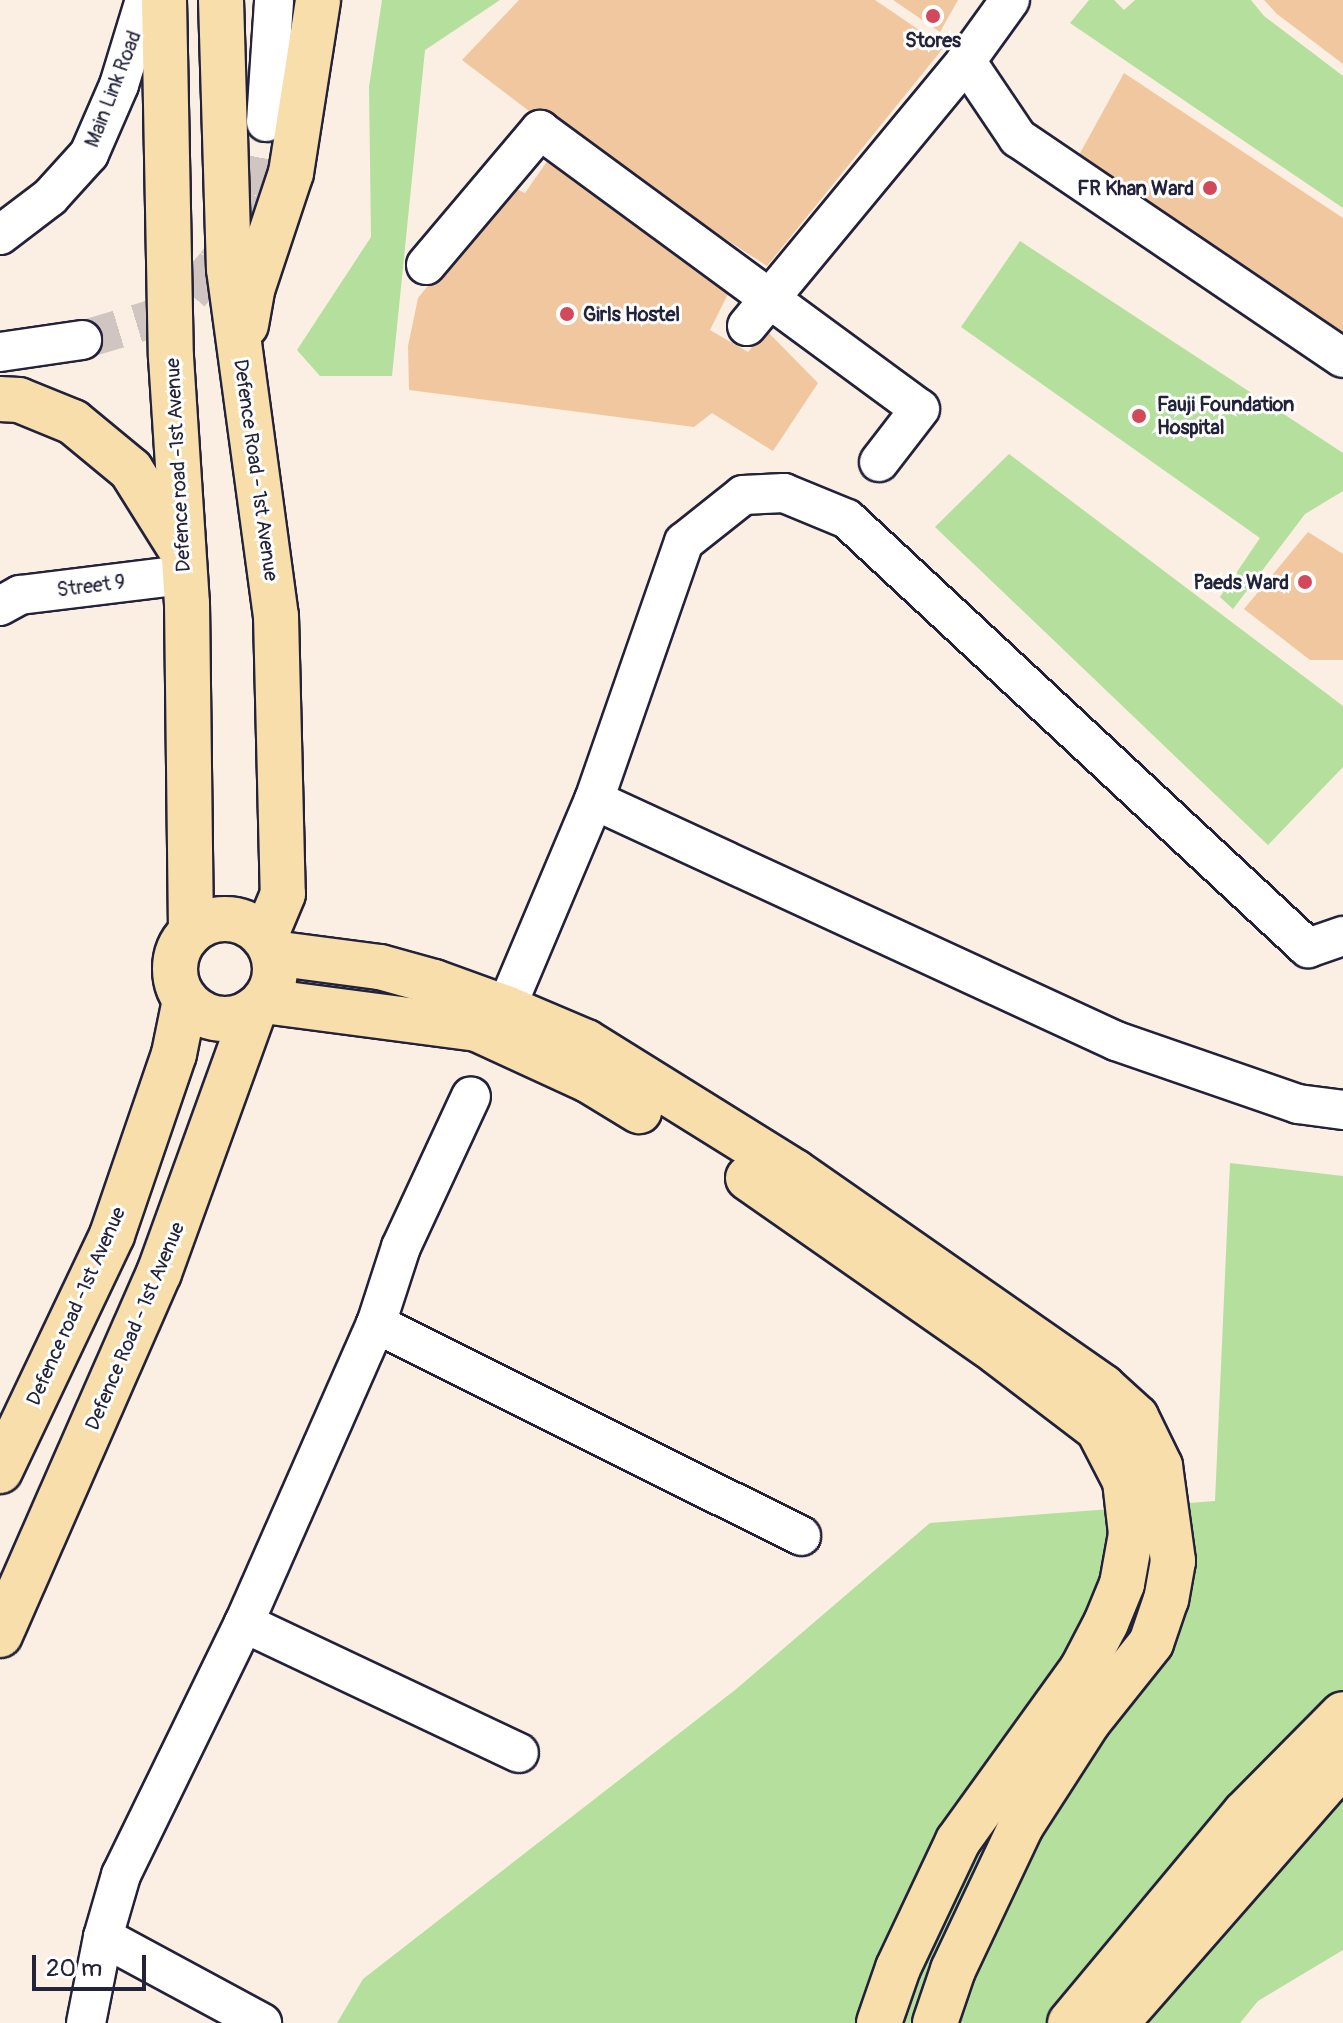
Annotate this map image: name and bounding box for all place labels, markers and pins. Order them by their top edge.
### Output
marker: Stores [924,7,942,25]
place label: Stores [905,28,961,52]
place label: FR Khan Ward [1077,176,1194,200]
marker: FR Khan Ward [1201,179,1219,197]
place label: Girls Hostel [583,302,680,326]
marker: Girls Hostel [558,305,576,323]
place label: Fauji Foundation Hospital [1157,392,1294,439]
marker: Fauji Foundation Hospital [1128,405,1150,427]
place label: Paeds Ward [1194,570,1289,594]
marker: Paeds Ward [1296,573,1314,591]

